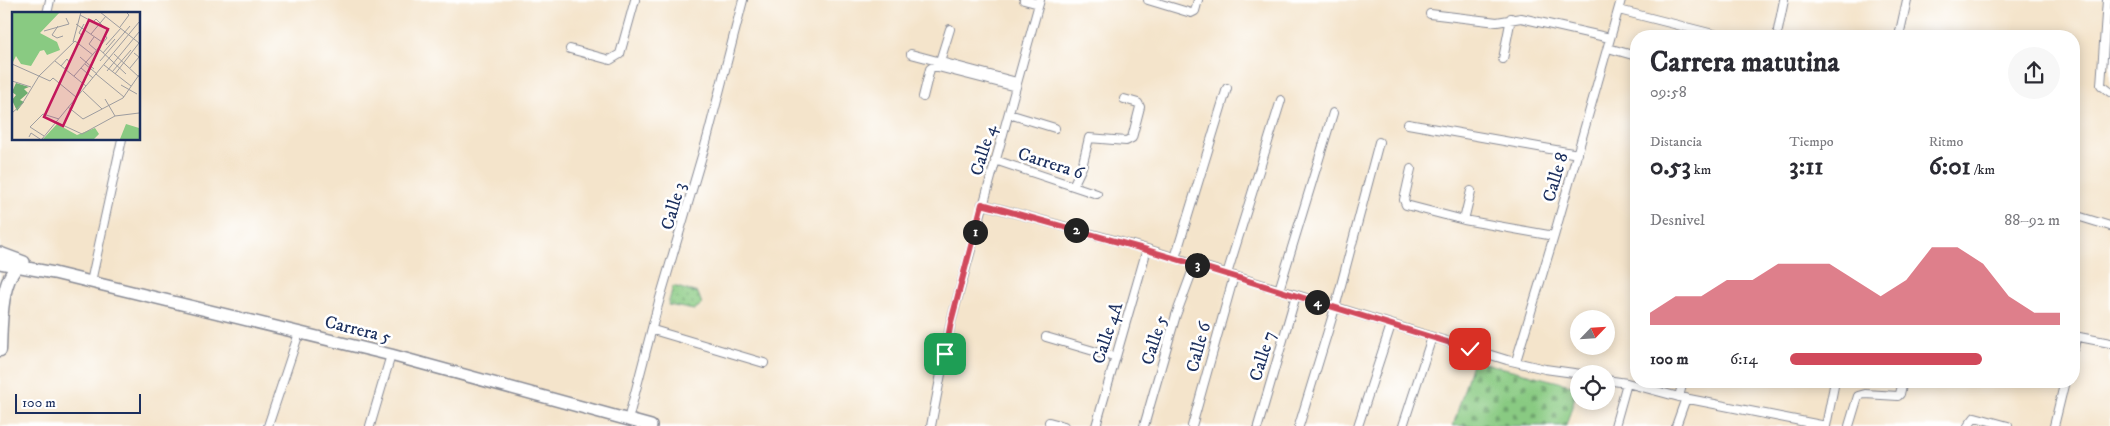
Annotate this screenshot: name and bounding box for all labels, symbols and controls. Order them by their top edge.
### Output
inset map [12,12,140,140]
text: Carrera matutina [1650,45,1839,80]
button: share [2008,47,2060,99]
text: 09:58 [1650,82,1687,102]
street label: Calle 4 [966,122,1002,178]
text: Distancia [1650,133,1702,151]
text: Tiempo [1789,133,1834,151]
text: Ritmo [1929,133,1963,151]
street label: Carrera 6 [1015,143,1087,185]
street label: Calle 8 [1538,150,1574,205]
text: 0.53 [1650,151,1691,182]
text: 3:11 [1789,151,1824,182]
text: 6:01 [1929,151,1971,182]
text: km [1691,161,1711,179]
text: /km [1971,161,1995,179]
street label: Calle 3 [657,180,691,233]
text: Desnivel [1650,210,1705,230]
text: 88–92 m [2004,210,2060,230]
pin: 2 [1064,218,1088,242]
pin: 1 [962,220,988,244]
text: 2 [1073,221,1080,239]
text: 1 [973,223,978,241]
pin: 3 [1184,252,1210,278]
text: 3 [1195,256,1200,274]
pin: 4 [1304,290,1330,314]
text: 4 [1313,293,1322,311]
street label: Calle 4A [1088,299,1128,367]
north arrow [1570,310,1615,355]
map controls [1570,310,1615,410]
street label: Carrera 5 [322,311,393,349]
street label: Calle 5 [1137,313,1173,368]
street label: Calle 6 [1182,319,1216,375]
pin [1449,328,1491,370]
street label: Calle 7 [1245,329,1281,384]
pin [924,333,966,375]
icon: check [1456,335,1484,363]
icon: arrive [931,340,959,368]
text: 100 m [1650,349,1689,369]
text: 6:14 [1730,349,1758,369]
button: locate [1570,365,1615,410]
scale bar [15,391,141,414]
text: 100 m [22,394,56,412]

